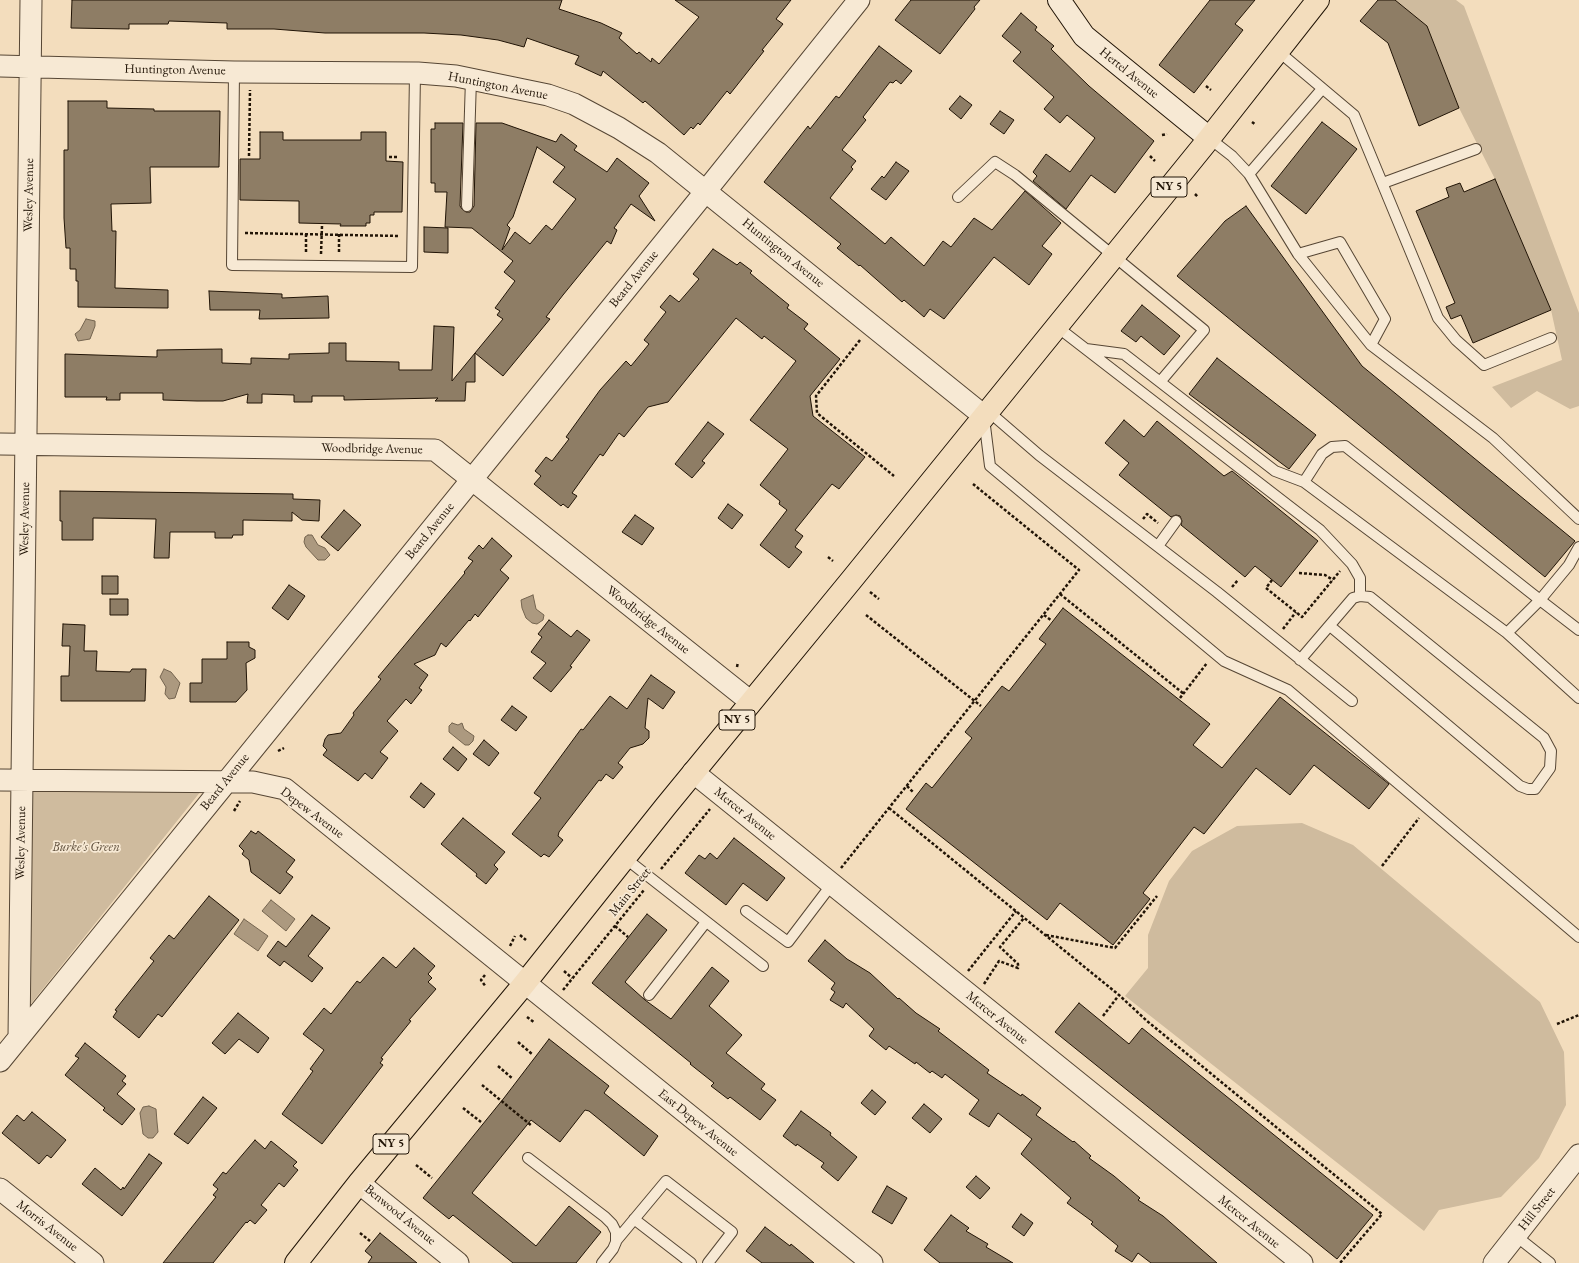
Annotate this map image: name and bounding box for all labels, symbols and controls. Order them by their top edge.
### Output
street label: Hertel Avenue [1096,44,1162,102]
street label: Huntington Avenue [124,61,226,79]
street label: Huntington Avenue [447,69,549,103]
street label: Wesley Avenue [21,158,37,232]
road number: NY 5 [1151,177,1187,197]
street label: Huntington Avenue [739,215,827,291]
street label: Beard Avenue [606,247,662,311]
street label: Woodbridge Avenue [321,440,423,458]
street label: Wesley Avenue [17,482,33,556]
street label: Beard Avenue [402,499,458,563]
street label: Woodbridge Avenue [603,583,693,657]
road number: NY 5 [719,710,755,730]
street label: Beard Avenue [197,750,253,814]
street label: Depew Avenue [277,784,347,842]
street label: Mercer Avenue [711,784,779,844]
street label: Wesley Avenue [13,806,29,880]
park label: Burke's Green [52,839,120,855]
street label: Main Street [606,865,654,919]
street label: Mercer Avenue [963,988,1031,1048]
street label: East Depew Avenue [655,1086,741,1160]
road number: NY 5 [373,1134,409,1154]
street label: Benwood Avenue [361,1182,439,1248]
street label: Hill Street [1515,1184,1559,1234]
street label: Mercer Avenue [1215,1192,1283,1252]
street label: Morris Avenue [13,1197,81,1255]

